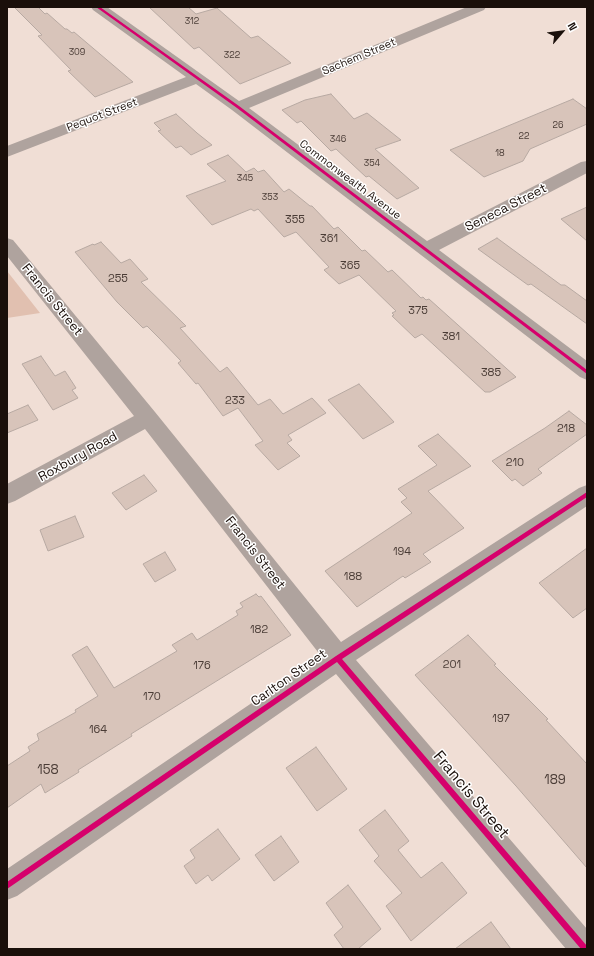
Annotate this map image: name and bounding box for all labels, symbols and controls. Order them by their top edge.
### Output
north arrow [542,12,582,52]
house number: 312 [185,17,199,27]
text: N [565,20,581,33]
street label: Sachem Street [320,36,398,78]
house number: 309 [69,48,85,58]
house number: 322 [224,51,240,61]
street label: Pequot Street [65,95,139,135]
house number: 26 [553,121,563,131]
house number: 22 [519,132,529,142]
house number: 346 [330,135,346,145]
street label: Commonwealth Avenue [297,137,403,223]
house number: 18 [495,149,505,159]
house number: 354 [364,159,380,169]
house number: 345 [237,174,253,184]
street label: Seneca Street [463,181,549,235]
house number: 353 [262,193,278,203]
house number: 355 [285,213,305,227]
house number: 361 [320,232,338,246]
house number: 365 [340,259,360,273]
street label: Francis Street [18,261,86,339]
house number: 255 [108,272,128,286]
house number: 375 [408,304,428,318]
house number: 381 [442,330,460,344]
house number: 385 [481,366,501,380]
house number: 233 [225,394,245,408]
house number: 218 [557,422,575,436]
street label: Roxbury Road [36,429,120,485]
house number: 210 [506,456,524,470]
street label: Francis Street [222,514,288,592]
house number: 194 [393,545,411,559]
house number: 188 [344,570,362,584]
house number: 182 [250,623,268,637]
street label: Carlton Street [248,646,330,710]
house number: 201 [443,658,461,672]
house number: 176 [193,659,211,673]
house number: 170 [143,690,161,704]
house number: 197 [492,712,510,726]
house number: 164 [89,723,107,737]
street label: Francis Street [429,747,513,843]
house number: 158 [37,762,59,778]
house number: 189 [544,772,566,788]

